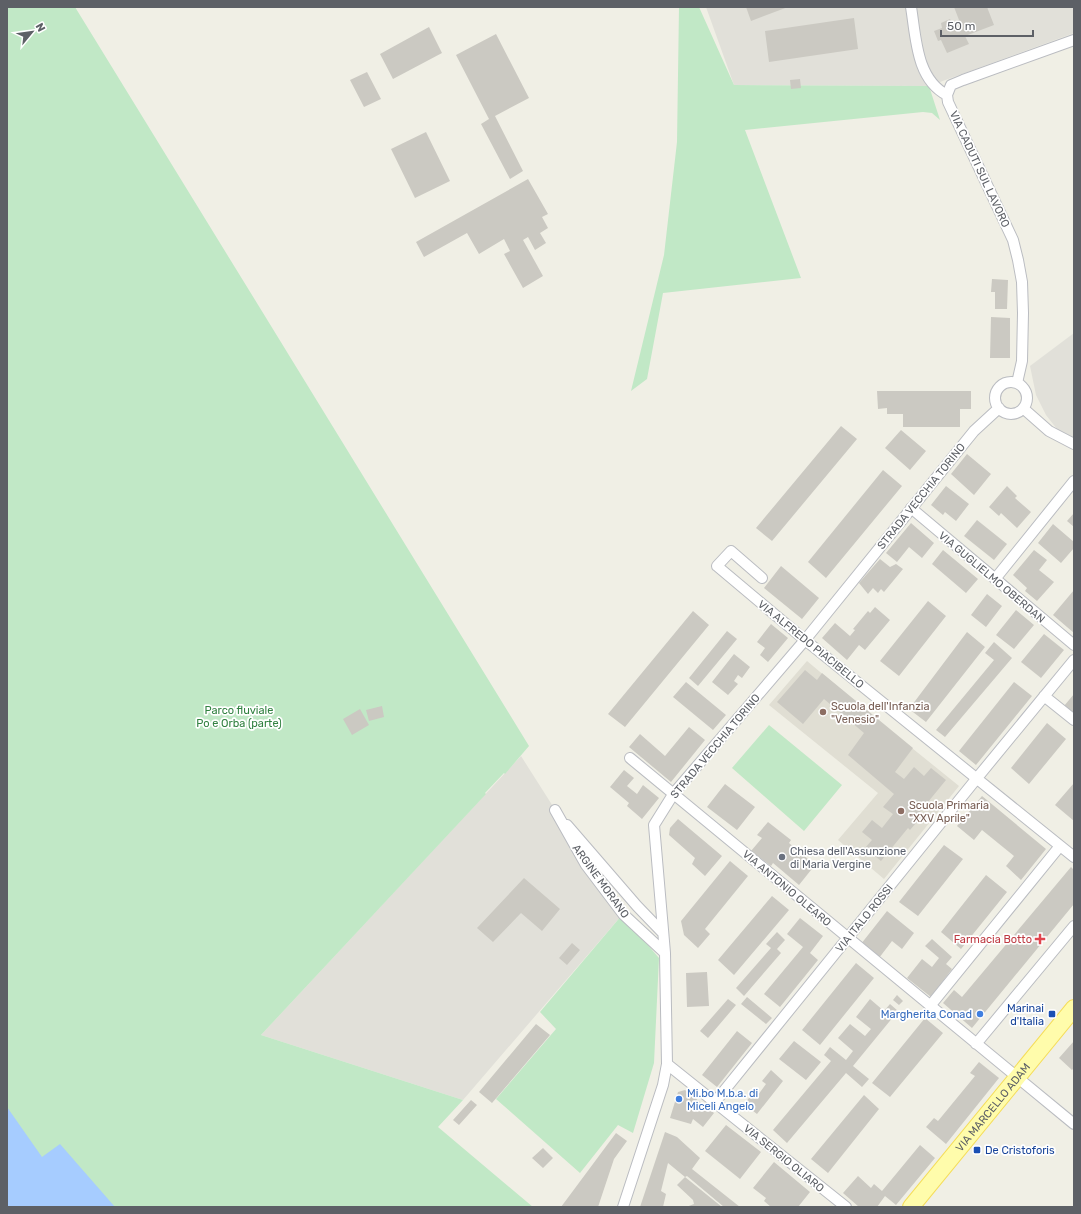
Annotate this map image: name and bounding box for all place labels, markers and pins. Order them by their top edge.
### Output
place label: Scuola dell'Infanzia "Venesio" [831,700,930,726]
marker: Scuola dell'Infanzia "Venesio" [818,707,828,717]
place label: Scuola Primaria "XXV Aprile" [909,799,989,825]
marker: Scuola Primaria "XXV Aprile" [896,806,906,816]
place label: Chiesa dell'Assunzione di Maria Vergine [790,845,906,871]
marker: Chiesa dell'Assunzione di Maria Vergine [777,852,787,862]
place label: Farmacia Botto [954,933,1032,946]
marker: Farmacia Botto [1035,934,1045,944]
place label: Marinai d'Italia [1007,1002,1044,1028]
place label: Margherita Conad [881,1008,972,1021]
marker: Margherita Conad [975,1009,985,1019]
marker: Marinai d'Italia [1047,1009,1057,1019]
place label: Mi.bo M.b.a. di Miceli Angelo [687,1087,758,1113]
marker: Mi.bo M.b.a. di Miceli Angelo [674,1094,684,1104]
place label: De Cristoforis [985,1144,1055,1157]
marker: De Cristoforis [972,1145,982,1155]

